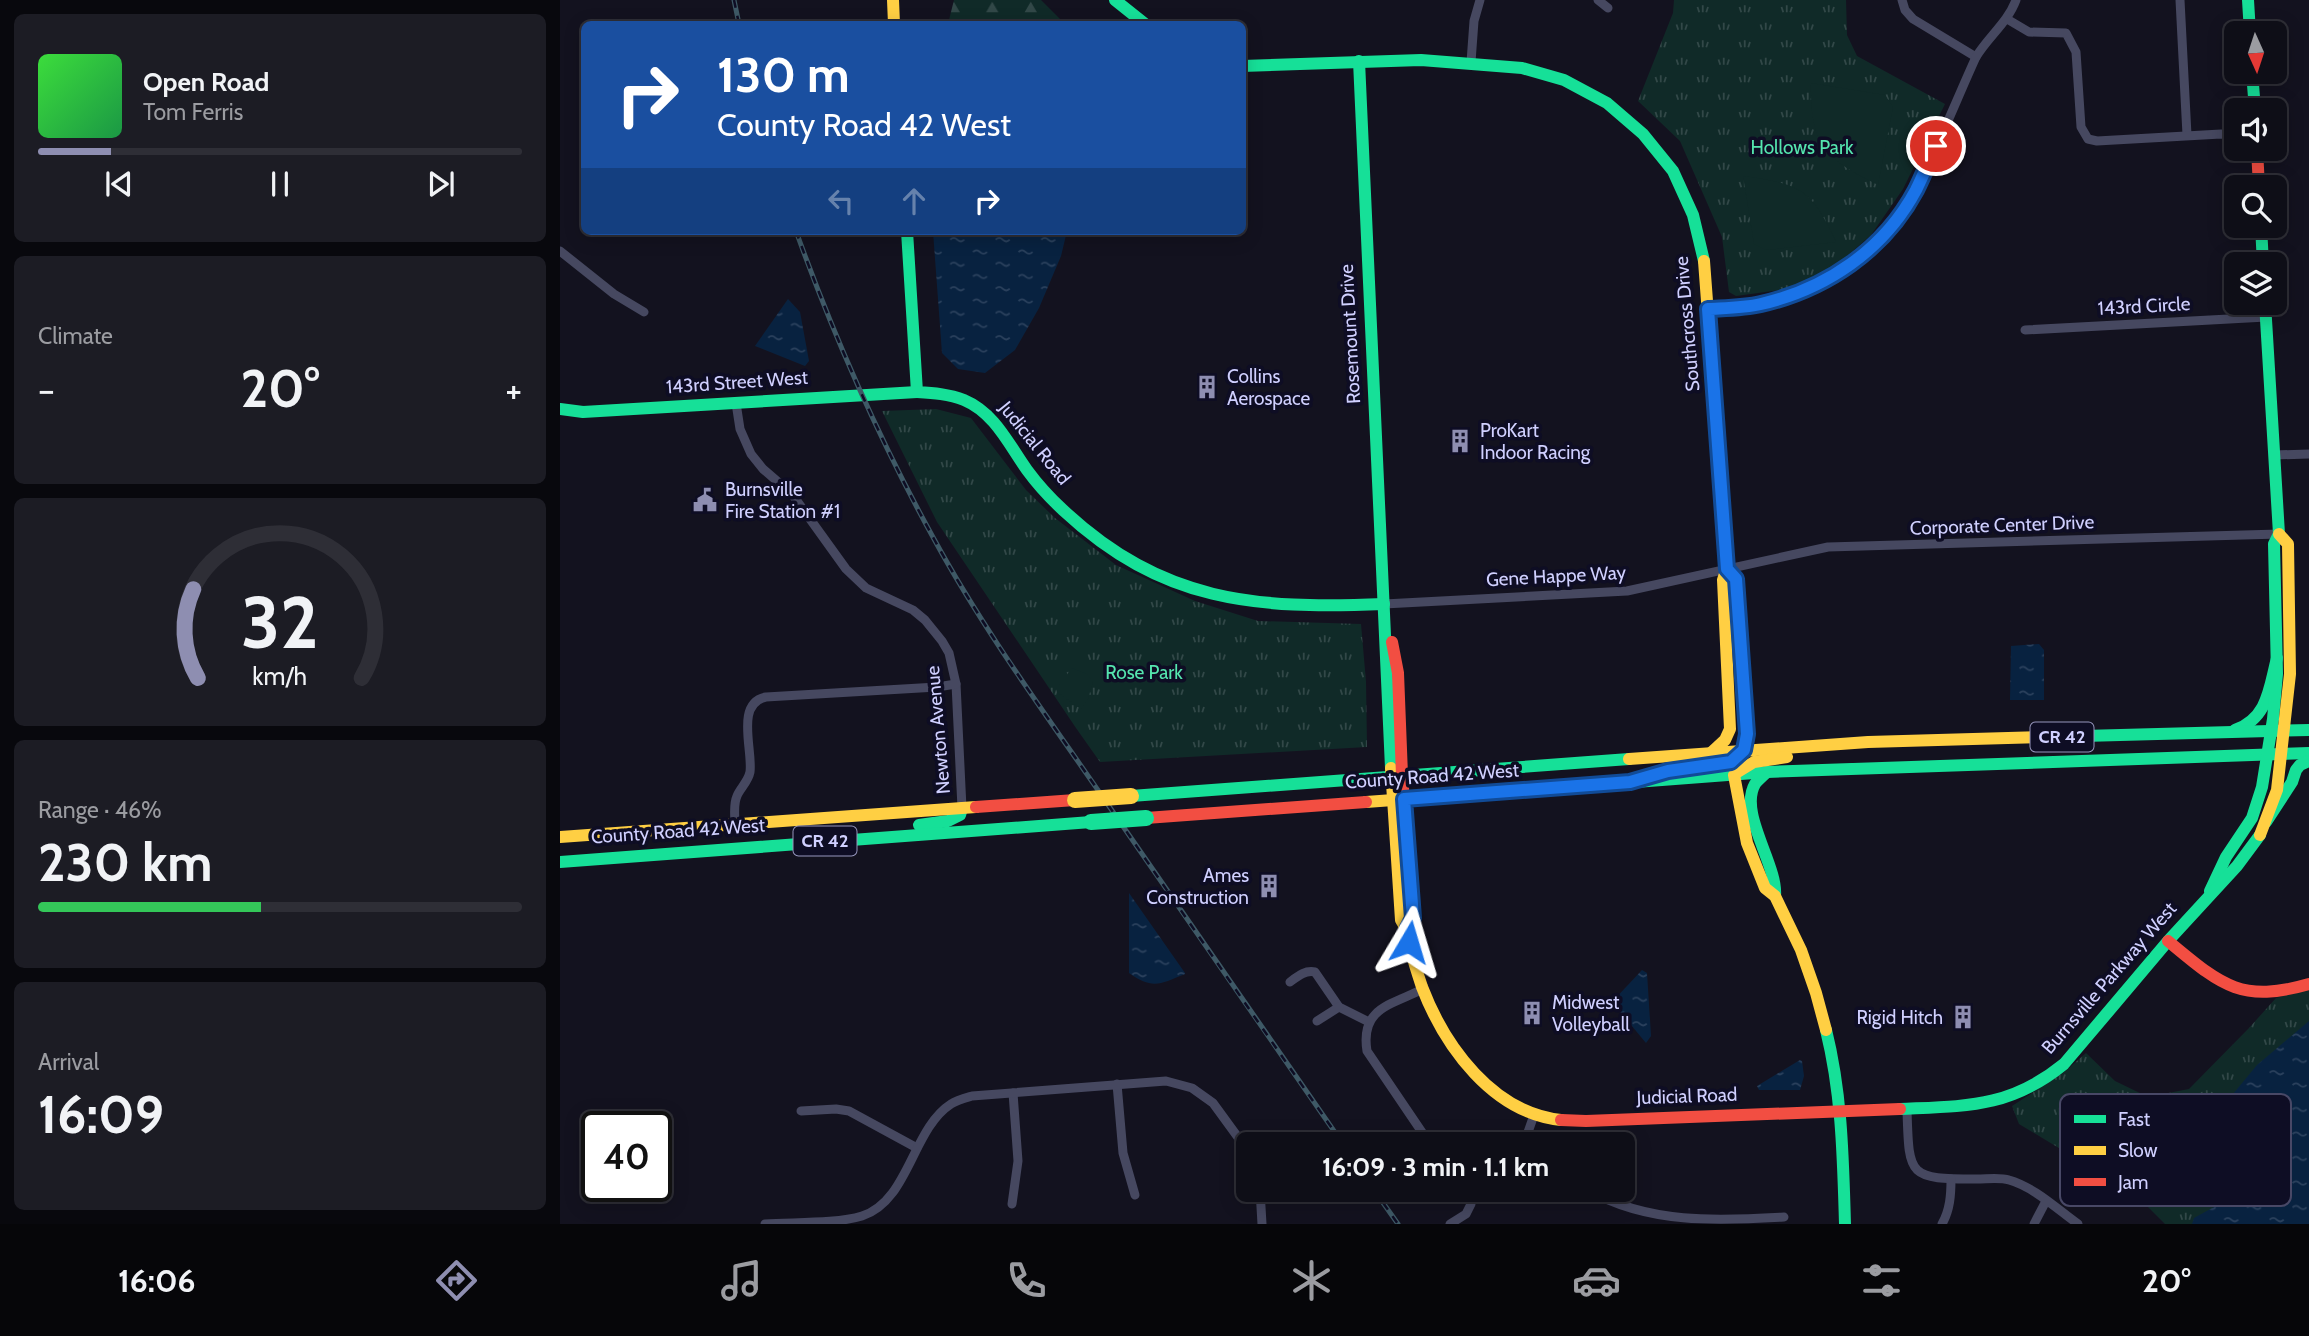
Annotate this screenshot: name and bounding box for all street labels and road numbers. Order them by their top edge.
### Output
street label: Southcross Drive [1670,255,1704,393]
street label: Rosemount Drive [1335,263,1365,404]
street label: 143rd Circle [2097,292,2191,320]
street label: 143rd Street West [665,366,809,398]
street label: Judicial Road [994,396,1076,489]
street label: Corporate Center Drive [1909,510,2095,540]
street label: Gene Happe Way [1485,561,1627,591]
street label: Newton Avenue [921,665,955,795]
road number: CR 42 [2030,722,2094,752]
street label: County Road 42 West [1344,758,1520,794]
street label: County Road 42 West [590,813,766,849]
road number: CR 42 [793,826,856,856]
street label: Burnsville Parkway West [2037,897,2182,1059]
street label: Judicial Road [1635,1083,1738,1109]

